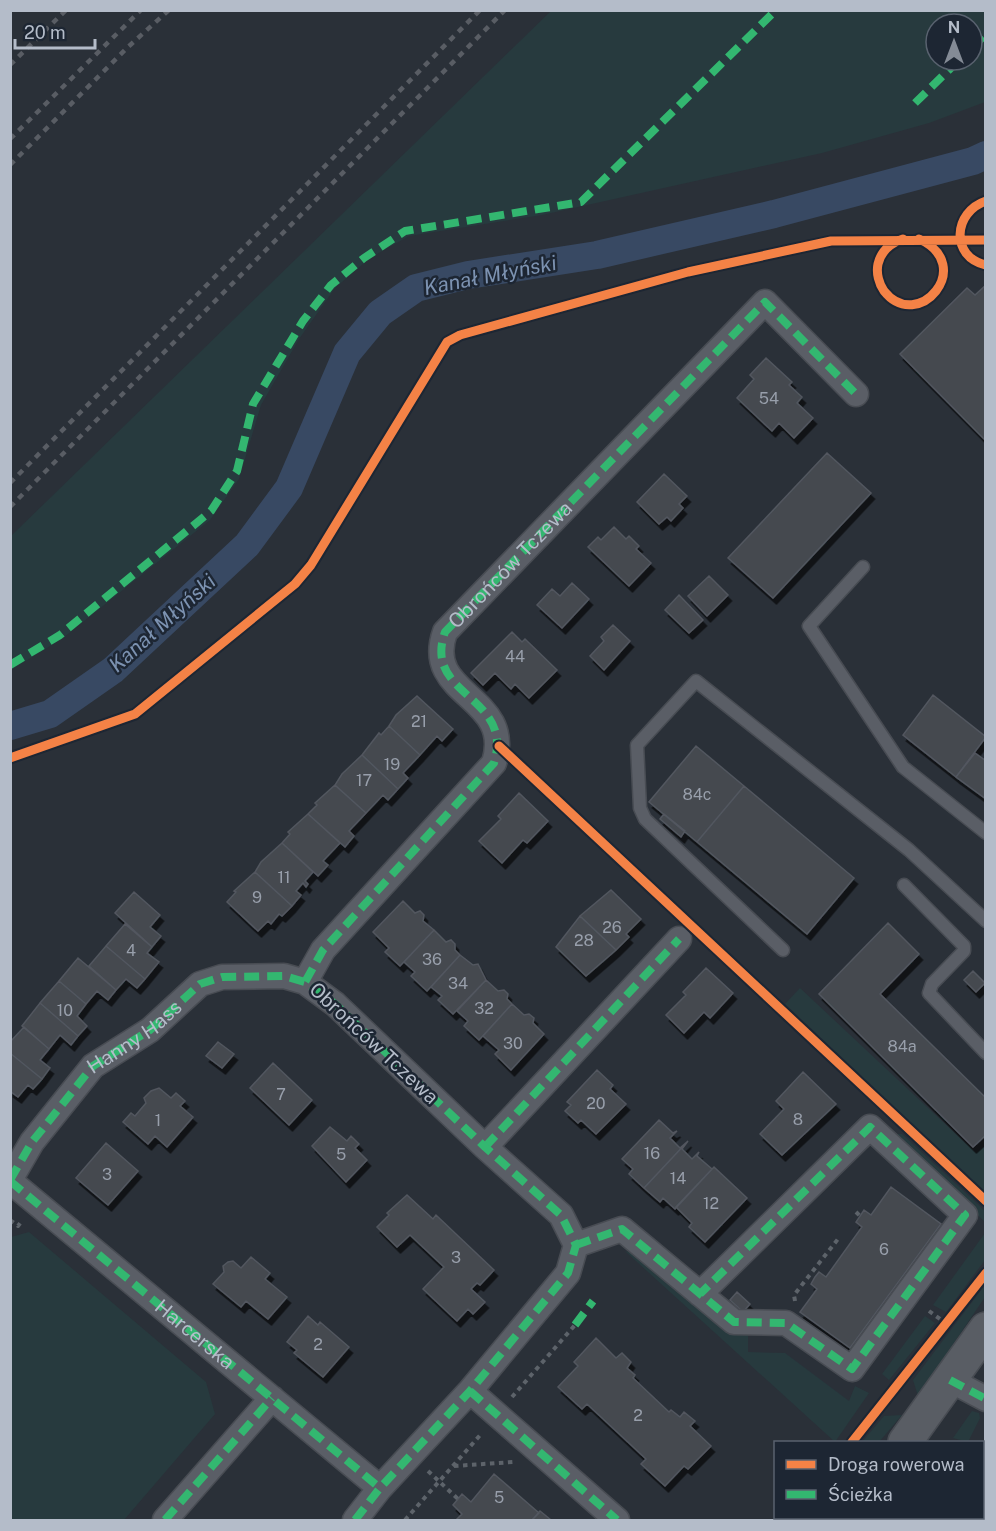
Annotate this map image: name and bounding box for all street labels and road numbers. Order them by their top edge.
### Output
street label: Obrońców Tczewa [443,496,577,633]
street label: Obrońców Tczewa [305,977,443,1109]
street label: Hanny Hass [82,995,187,1079]
street label: Harcerska [150,1294,239,1374]

